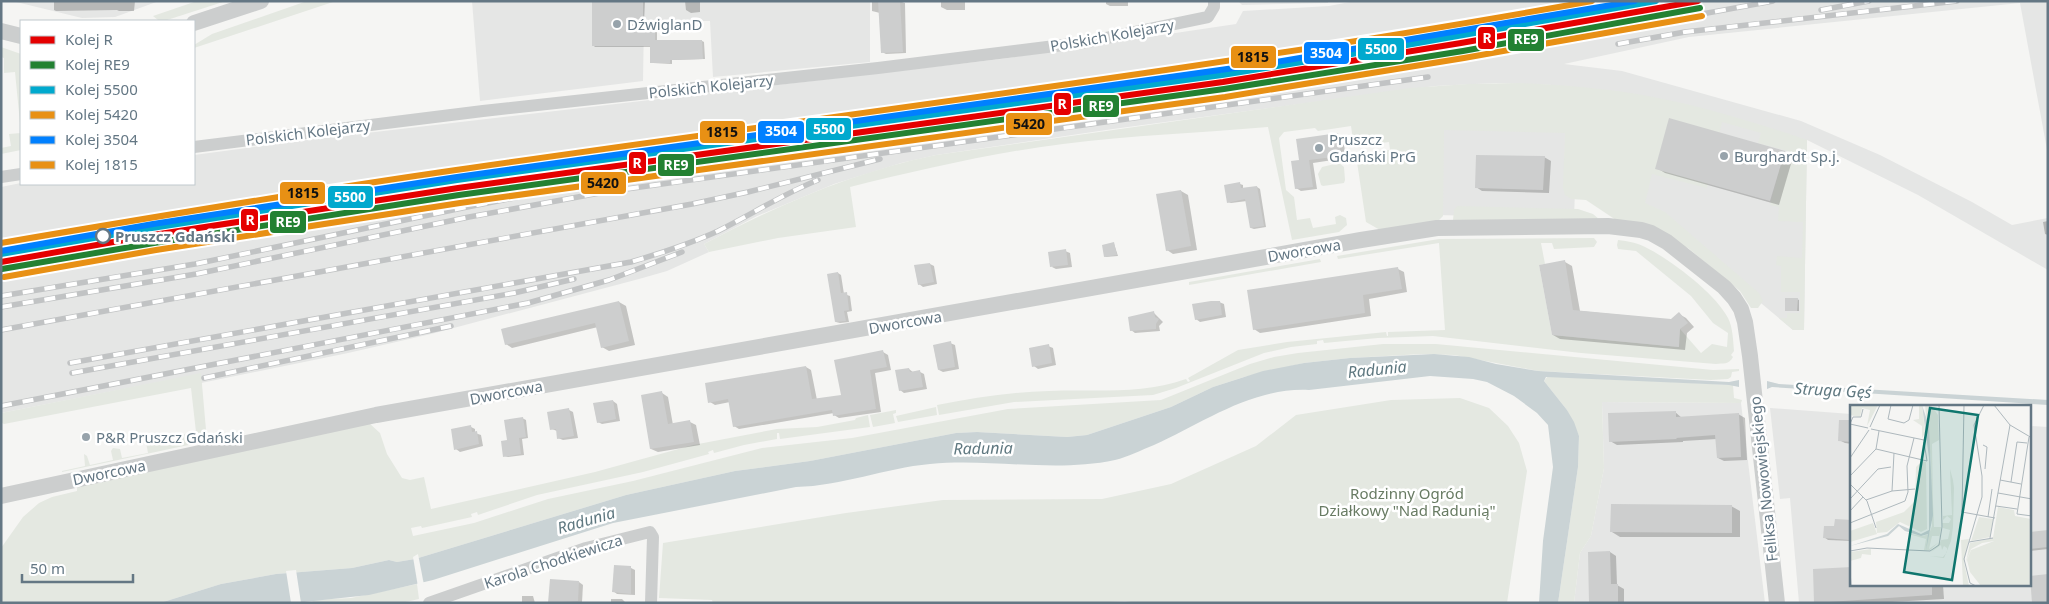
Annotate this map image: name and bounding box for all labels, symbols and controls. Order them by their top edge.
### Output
place label: DźwiglanD [627,14,702,34]
street label: Polskich Kolejarzy [1049,14,1176,56]
marker: DźwiglanD [611,18,623,30]
legend [20,20,195,185]
line badge: R [1477,26,1496,50]
text: R [1482,28,1492,47]
line badge: RE9 [1507,28,1545,52]
text: Kolej R [65,29,113,49]
text: RE9 [1513,29,1539,48]
line badge: 5500 [1357,37,1405,61]
text: 5500 [1365,39,1397,58]
line badge: 3504 [1303,41,1350,65]
text: 3504 [1310,43,1342,62]
line badge: 1815 [1230,45,1277,69]
text: 1815 [1237,47,1269,66]
text: Kolej RE9 [65,54,130,74]
street label: Polskich Kolejarzy [648,69,775,102]
text: Kolej 5500 [65,79,138,99]
line badge: R [1053,92,1072,116]
text: R [1057,94,1067,113]
line badge: RE9 [1082,94,1120,118]
text: RE9 [1088,96,1114,115]
text: Kolej 5420 [65,104,138,124]
line badge: 5420 [1005,112,1053,136]
street label: Polskich Kolejarzy [245,114,372,150]
text: 5420 [1013,114,1045,133]
line badge: 5500 [805,117,852,141]
text: 5500 [813,119,845,138]
line badge: 1815 [699,120,746,144]
line badge: 3504 [757,120,805,144]
text: 3504 [765,121,797,140]
text: 1815 [706,122,738,141]
text: Kolej 3504 [65,129,138,149]
place label: Pruszcz Gdański PrG [1329,129,1416,166]
marker: Pruszcz Gdański PrG [1313,142,1325,154]
place label: Burghardt Sp.j. [1734,146,1840,166]
marker: Burghardt Sp.j. [1718,150,1730,162]
line badge: R [628,151,647,175]
text: R [632,153,642,172]
line badge: RE9 [657,153,695,177]
text: Kolej 1815 [65,154,138,174]
text: RE9 [663,155,689,174]
line badge: 5420 [580,171,627,195]
text: 5420 [587,173,619,192]
line badge: 1815 [279,181,326,205]
text: 1815 [287,183,319,202]
line badge: 5500 [327,185,374,209]
text: 5500 [334,187,366,206]
line badge: R [240,208,259,232]
text: R [245,210,255,229]
line badge: RE9 [269,210,307,234]
text: RE9 [275,212,301,231]
place label: Pruszcz Gdański [115,226,235,246]
marker: Pruszcz Gdański [95,228,111,244]
street label: Dworcowa [1266,234,1342,266]
street label: Dworcowa [867,306,943,338]
water label: Radunia [1346,355,1408,383]
street label: Dworcowa [468,375,544,409]
water label: Struga Gęś [1794,377,1872,403]
street label: Feliksa Nowowiejskiego [1744,395,1782,563]
inset map [1850,405,2032,586]
place label: P&R Pruszcz Gdański [96,427,243,447]
marker: P&R Pruszcz Gdański [80,431,92,443]
water label: Radunia [953,436,1013,460]
street label: Dworcowa [71,455,147,489]
park label: Rodzinny Ogród Działkowy "Nad Radunią" [1318,483,1496,520]
water label: Radunia [554,501,618,539]
street label: Karola Chodkiewicza [481,529,625,593]
scale bar [22,552,134,584]
text: 50 m [30,558,65,578]

